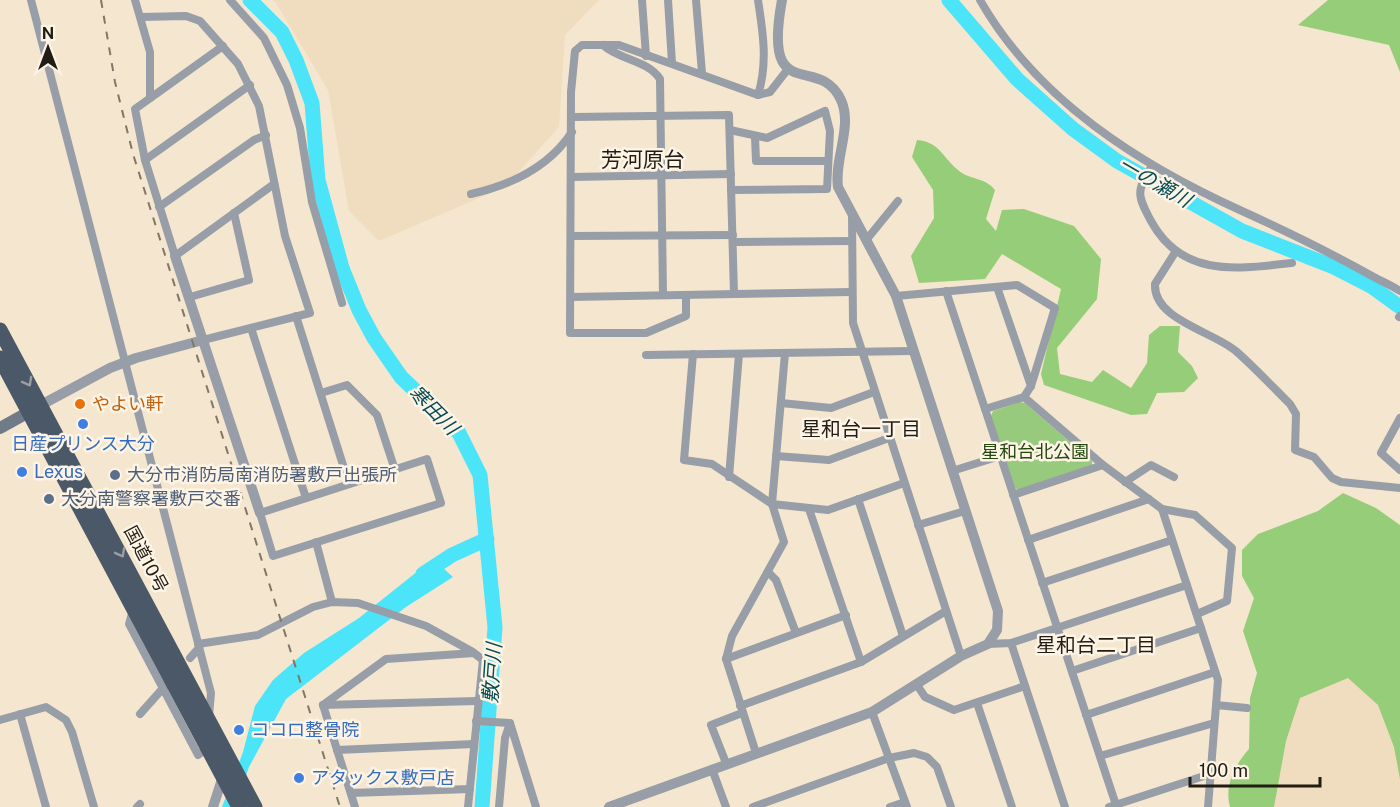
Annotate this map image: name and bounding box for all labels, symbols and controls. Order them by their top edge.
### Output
north arrow [18,18,78,78]
text: N [42,24,54,43]
district label: 芳河原台 [601,147,685,172]
water label: 一の瀬川 [1114,152,1197,213]
one-way arrow [21,375,32,386]
water label: 寒田川 [404,380,465,441]
place label: やよい軒 [92,393,164,414]
marker: やよい軒 [73,397,87,411]
marker: 日産プリンス大分 [76,417,90,431]
district label: 星和台一丁目 [801,417,921,441]
place label: 日産プリンス大分 [11,433,155,454]
park label: 星和台北公園 [981,441,1089,462]
place label: Lexus [34,461,83,482]
place label: 大分市消防局南消防署敷戸出張所 [127,464,397,485]
marker: Lexus [15,465,29,479]
marker: 大分市消防局南消防署敷戸出張所 [108,468,122,482]
place label: 大分南警察署敷戸交番 [61,488,241,509]
marker: 大分南警察署敷戸交番 [42,492,56,506]
street label: 国道10号 [120,522,173,596]
one-way arrow [114,547,125,557]
district label: 星和台二丁目 [1036,633,1156,657]
water label: 敷戸川 [478,640,506,704]
place label: ココロ整骨院 [251,719,359,740]
marker: ココロ整骨院 [232,723,246,737]
scale bar [1190,750,1320,788]
text: 100 m [1199,760,1248,781]
place label: アタックス敷戸店 [311,767,454,788]
marker: アタックス敷戸店 [292,771,306,785]

